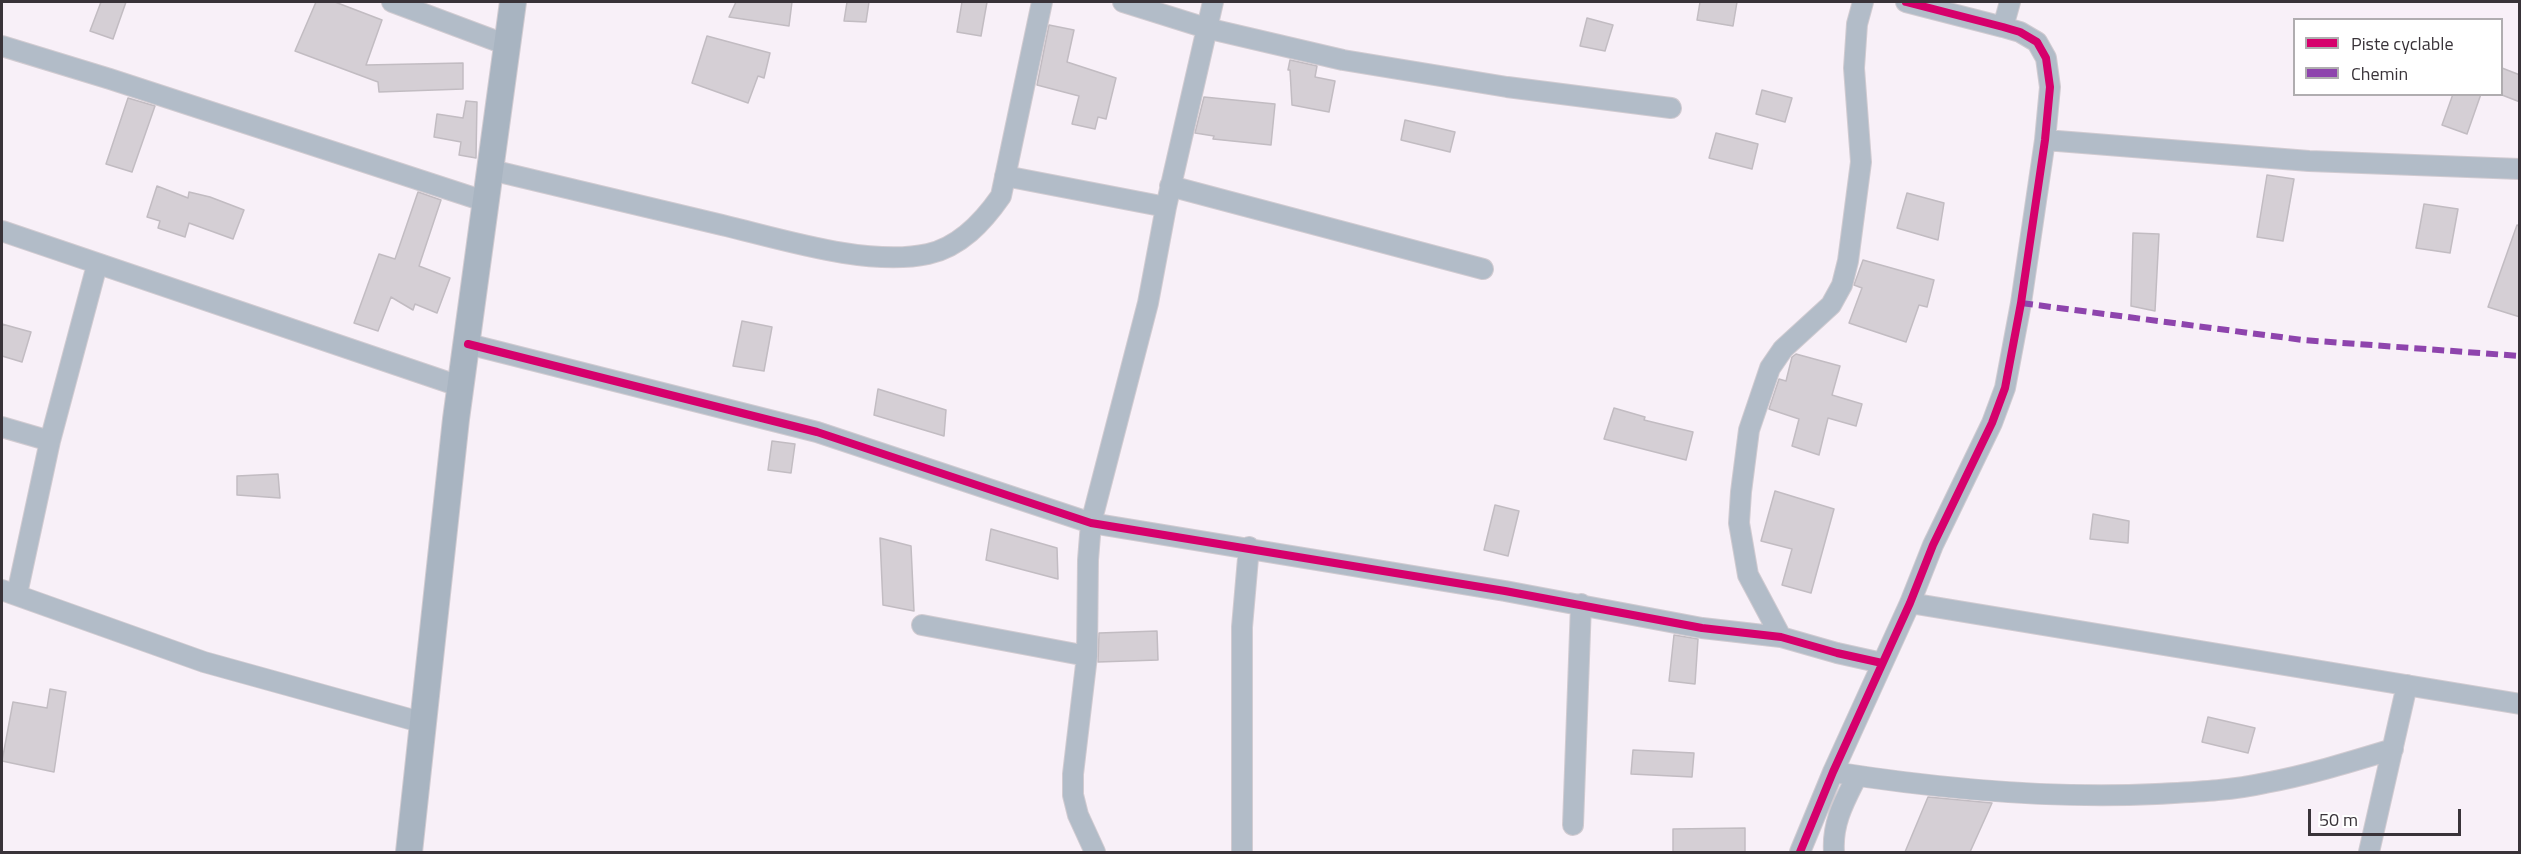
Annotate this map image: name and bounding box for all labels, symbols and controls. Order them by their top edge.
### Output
legend [2293,18,2503,96]
text: Piste cyclable [2351,30,2453,57]
text: Chemin [2351,60,2408,87]
scale bar [2311,797,2464,835]
text: 50 m [2319,806,2358,833]

